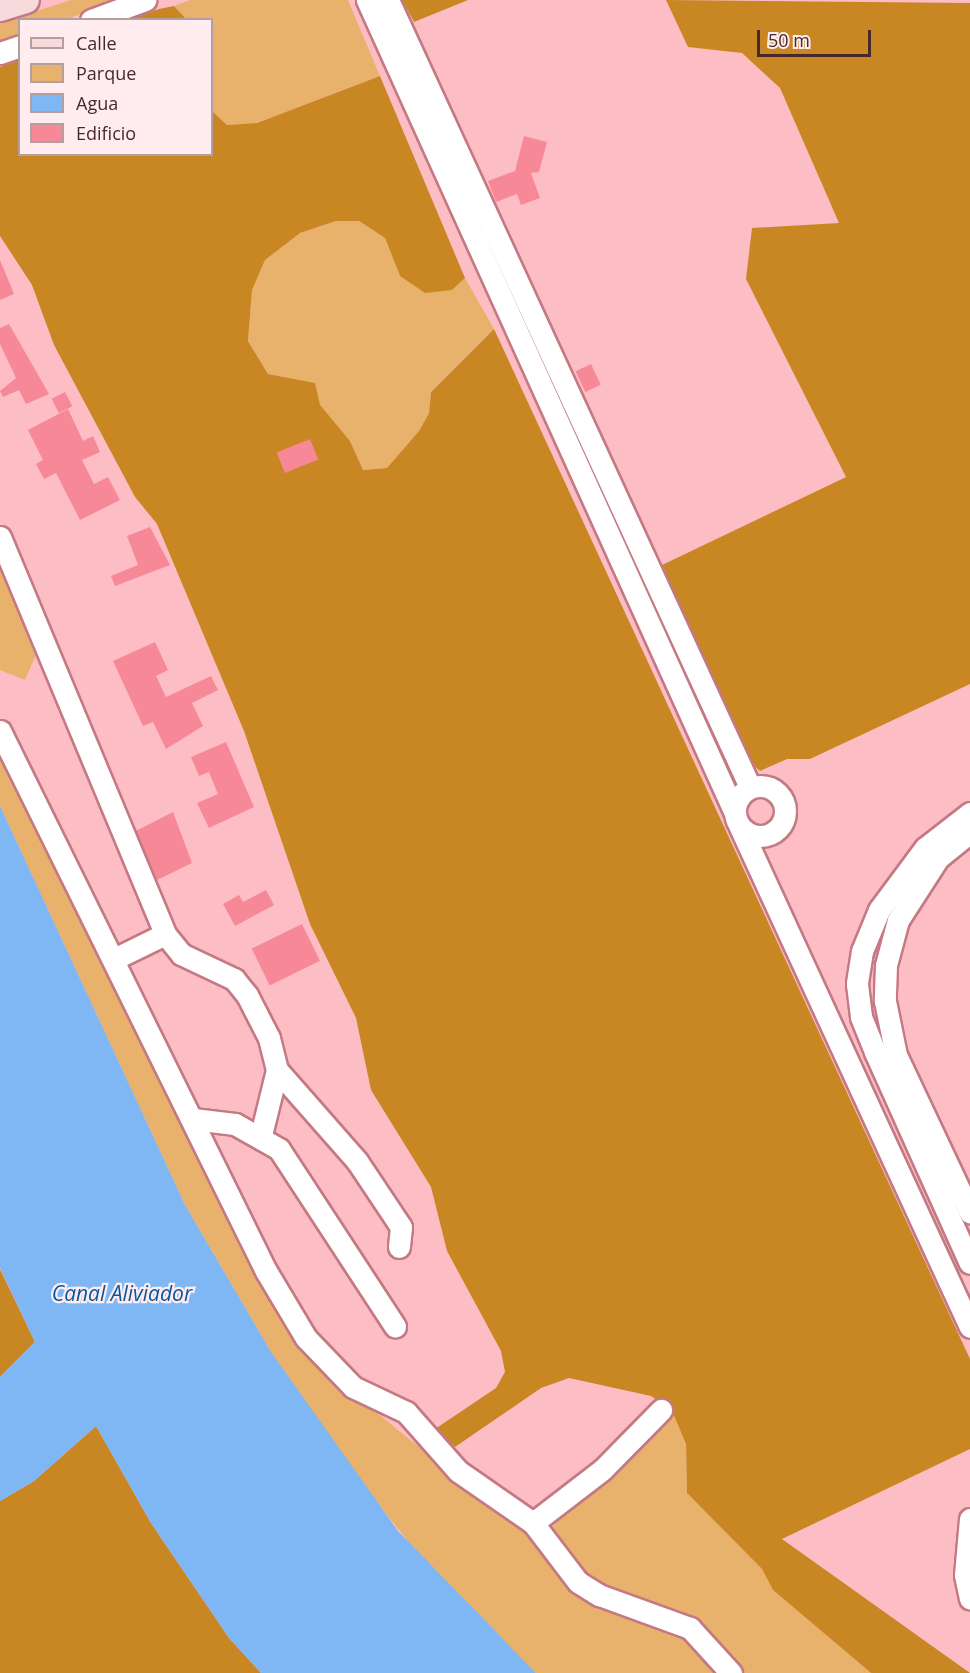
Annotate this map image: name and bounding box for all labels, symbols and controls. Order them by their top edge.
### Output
legend [18,18,213,156]
scale bar [760,18,874,56]
text: 50 m [768,28,810,52]
text: Calle [76,31,117,55]
text: Parque [76,61,136,85]
text: Agua [76,91,118,115]
text: Edificio [76,121,136,145]
water label: Canal Aliviador [52,1280,192,1306]

